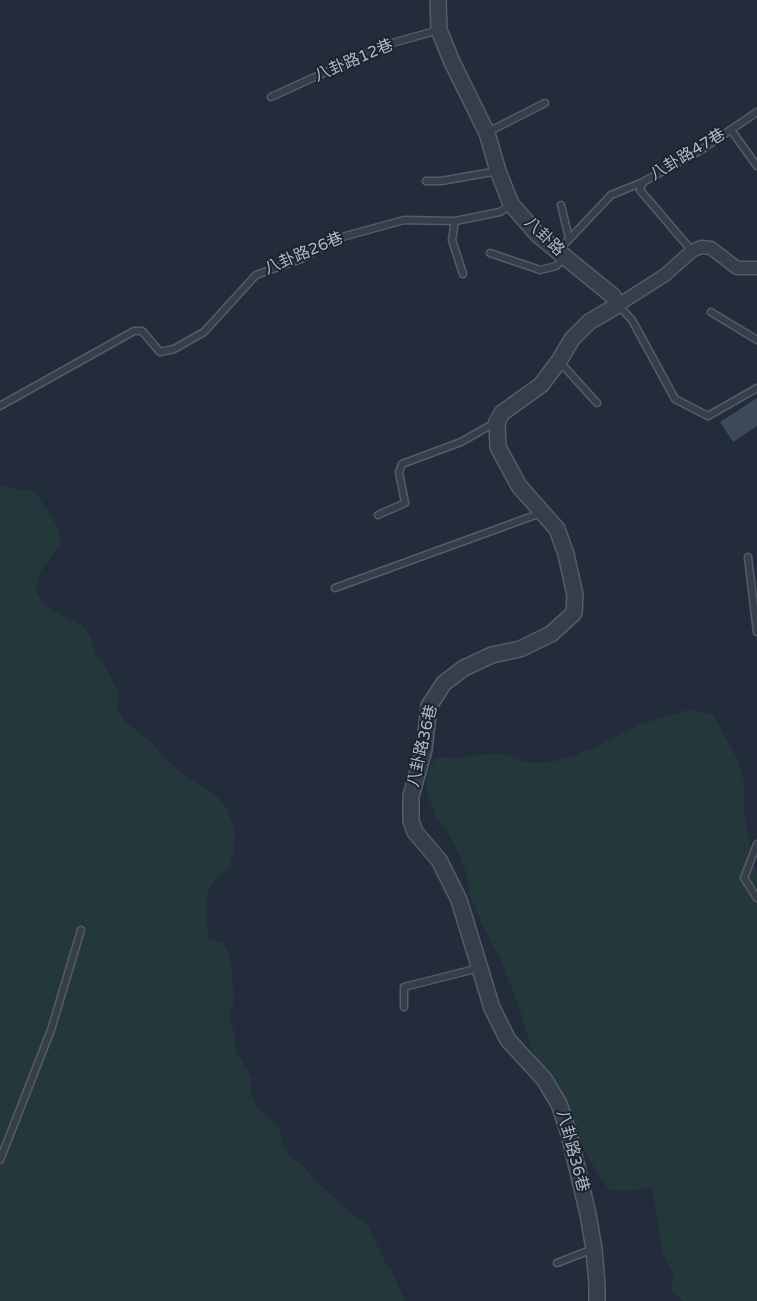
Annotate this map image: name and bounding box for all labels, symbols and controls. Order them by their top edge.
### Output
street label: 八卦路12巷 [312,36,396,86]
street label: 八卦路47巷 [647,125,729,185]
street label: 八卦路 [520,213,568,261]
street label: 八卦路26巷 [262,229,346,279]
street label: 八卦路36巷 [404,703,442,789]
street label: 八卦路36巷 [552,1108,592,1194]

